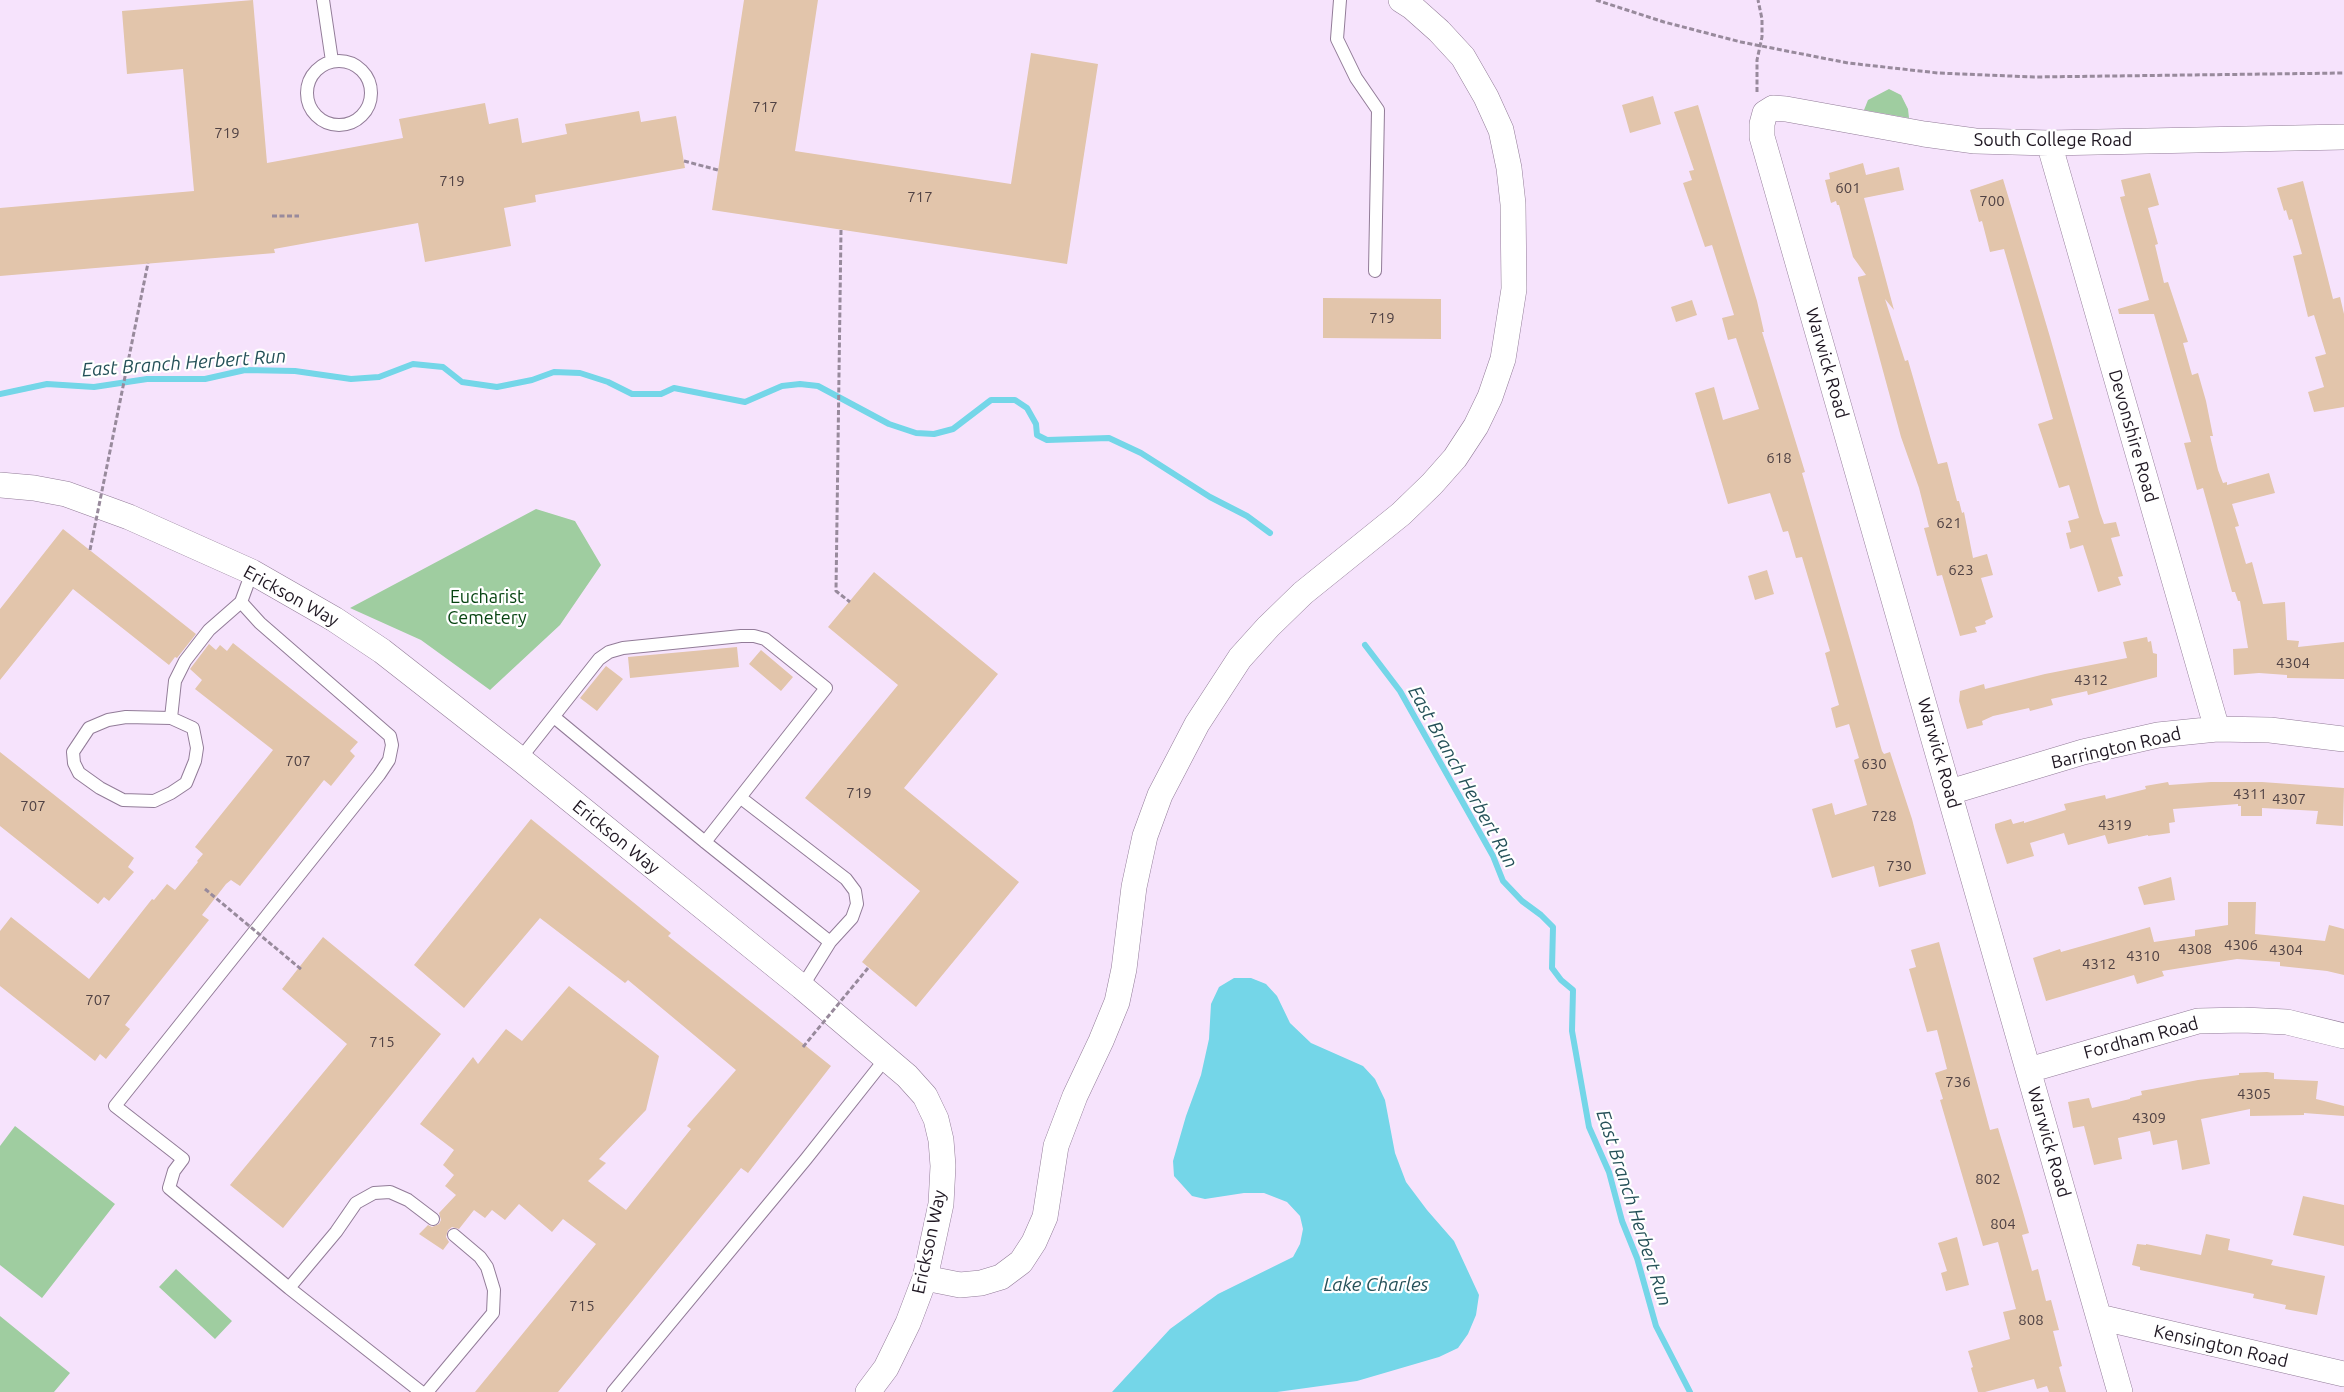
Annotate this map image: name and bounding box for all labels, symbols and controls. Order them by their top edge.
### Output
house number: 717 [752,98,778,116]
house number: 719 [214,124,240,142]
street label: South College Road [1974,129,2132,151]
house number: 719 [439,172,465,190]
house number: 601 [1835,179,1861,197]
house number: 717 [907,188,933,206]
house number: 700 [1979,192,2005,210]
street label: Warwick Road [1801,305,1853,421]
house number: 719 [1369,309,1395,327]
water label: East Branch Herbert Run [81,344,287,382]
street label: Devonshire Road [2104,367,2162,505]
house number: 618 [1766,449,1792,467]
house number: 621 [1936,514,1962,532]
street label: Erickson Way [240,561,342,631]
house number: 623 [1948,561,1974,579]
park label: Eucharist Cemetery [447,586,527,628]
house number: 4304 [2276,654,2310,672]
house number: 4312 [2074,671,2108,689]
water label: East Branch Herbert Run [1403,682,1523,872]
street label: Warwick Road [1913,695,1965,811]
street label: Barrington Road [2049,723,2183,773]
house number: 707 [285,752,311,770]
house number: 630 [1861,755,1887,773]
house number: 719 [846,784,872,802]
house number: 4311 [2233,785,2267,803]
house number: 4307 [2272,790,2306,808]
street label: Erickson Way [568,795,664,879]
house number: 707 [20,797,46,815]
house number: 728 [1871,807,1897,825]
house number: 4319 [2098,816,2132,834]
house number: 730 [1886,857,1912,875]
house number: 4306 [2224,936,2258,954]
house number: 4308 [2178,940,2212,958]
house number: 4304 [2269,941,2303,959]
house number: 4310 [2126,947,2160,965]
house number: 4312 [2082,955,2116,973]
house number: 707 [85,991,111,1009]
street label: Fordham Road [2081,1012,2201,1064]
house number: 715 [369,1033,395,1051]
house number: 736 [1945,1073,1971,1091]
street label: Warwick Road [2023,1084,2075,1200]
house number: 4305 [2237,1085,2271,1103]
water label: East Branch Herbert Run [1592,1107,1676,1309]
house number: 4309 [2132,1109,2166,1127]
house number: 802 [1975,1170,2001,1188]
street label: Erickson Way [907,1188,951,1296]
house number: 804 [1990,1215,2016,1233]
water label: Lake Charles [1324,1274,1428,1296]
house number: 715 [569,1297,595,1315]
house number: 808 [2018,1311,2044,1329]
street label: Kensington Road [2152,1320,2290,1372]

